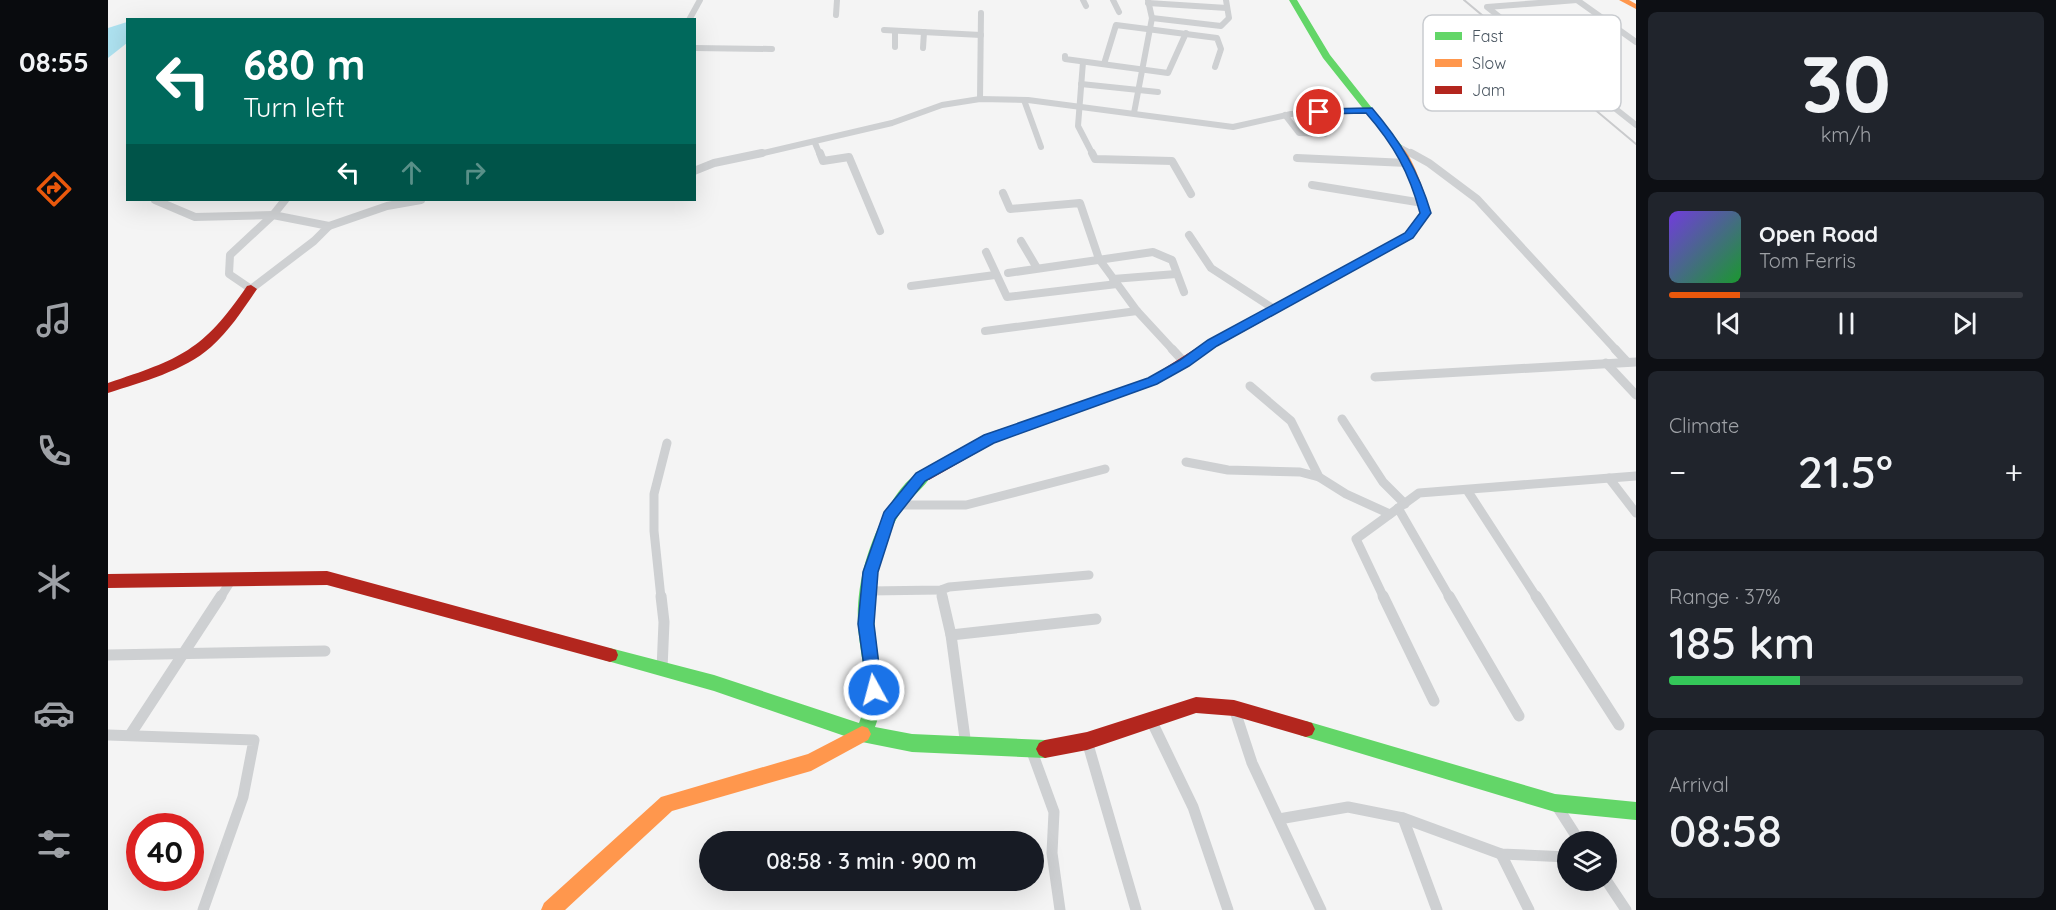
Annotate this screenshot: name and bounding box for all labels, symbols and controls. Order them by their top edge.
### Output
legend [1423,15,1621,111]
text: Fast [1472,26,1503,46]
text: 30 [1801,34,1891,132]
text: 680 m [243,38,366,91]
icon: left [144,42,222,120]
text: 08:55 [19,45,89,79]
text: Slow [1472,53,1506,73]
text: Jam [1472,80,1505,100]
pin [1293,86,1344,137]
text: Turn left [243,90,345,124]
icon: arrive [1302,95,1335,128]
text: km/h [1821,122,1871,147]
icon: left [332,156,365,189]
icon: ahead [395,156,428,189]
icon: right [458,156,491,189]
icon: directions [33,168,75,210]
text: Open Road [1759,220,1878,248]
text: Tom Ferris [1759,248,1856,273]
icon: music [33,299,75,341]
icon: previous [1712,307,1745,340]
icon: pause [1830,307,1863,340]
icon: next [1948,307,1981,340]
text: Climate [1669,413,1739,438]
icon: phone [33,430,75,472]
text: 21.5° [1798,443,1893,499]
text: − [1669,451,1686,492]
text: + [2004,451,2023,492]
icon: climate [33,561,75,603]
text: Range · 37% [1669,584,1781,609]
text: 185 km [1669,614,1815,670]
position arrow [842,658,906,722]
icon: car [33,692,75,734]
text: Arrival [1669,772,1729,797]
text: 08:58 [1669,802,1782,858]
speed limit sign: 40 [126,813,204,891]
icon: filters [33,823,75,865]
map controls [1557,831,1617,891]
button: layers [1557,831,1617,891]
text: 08:58 · 3 min · 900 m [766,847,977,875]

